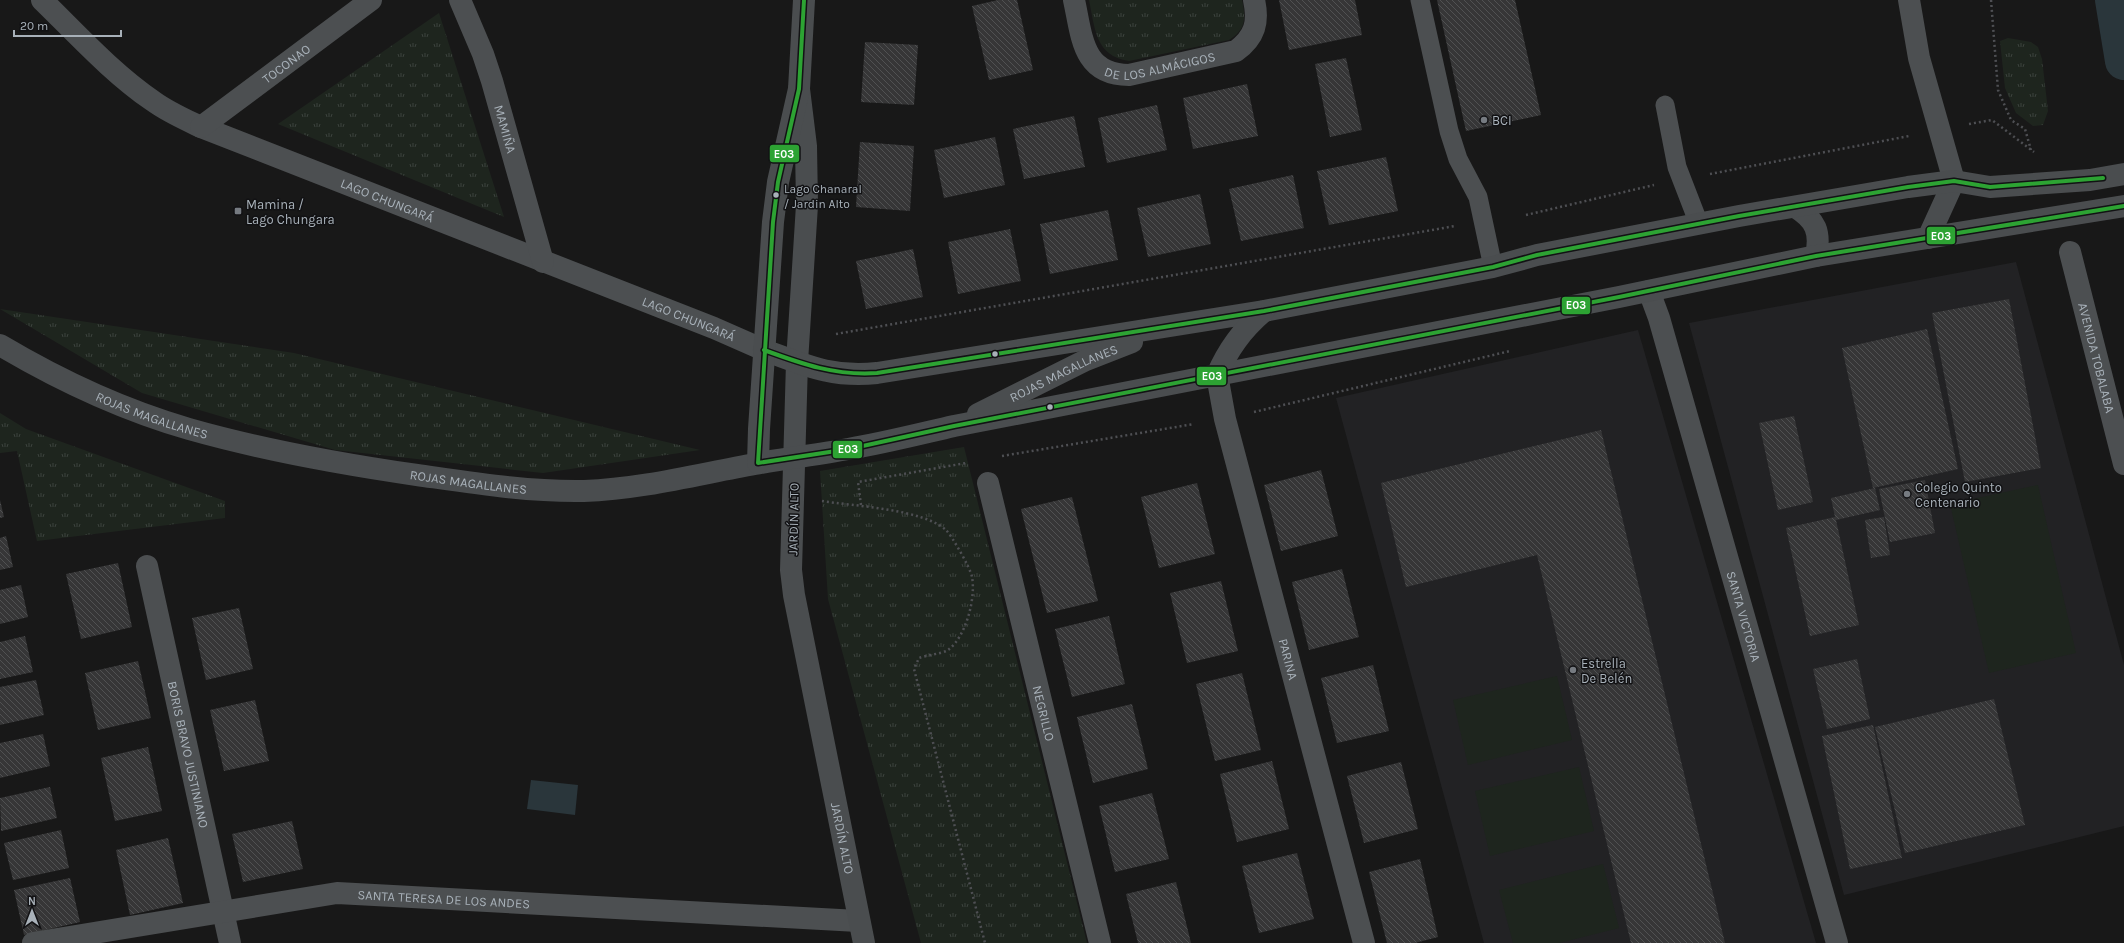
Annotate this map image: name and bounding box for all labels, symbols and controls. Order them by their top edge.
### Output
scale bar [14,12,121,38]
text: 20 m [20,19,48,33]
street label: TOCONAO [259,41,313,87]
street label: DE LOS ALMÁCIGOS [1102,49,1217,83]
street label: MAMIÑA [491,103,519,155]
place label: BCI [1492,113,1512,128]
marker: BCI [1479,115,1489,125]
line badge: E03 [769,144,800,163]
text: E03 [774,148,794,161]
street label: LAGO CHUNGARÁ [338,175,437,226]
place label: Lago Chanaral / Jardin Alto [784,182,862,211]
marker: Lago Chanaral / Jardin Alto [771,190,781,200]
place label: Mamina / Lago Chungara [246,197,335,227]
marker: Mamina / Lago Chungara [233,206,243,216]
line badge: E03 [1926,226,1956,245]
text: E03 [1931,230,1951,243]
street label: LAGO CHUNGARÁ [640,294,739,345]
line badge: E03 [1561,296,1591,315]
text: E03 [1566,299,1586,312]
street label: AVENIDA TOBALABA [2075,301,2118,415]
street label: ROJAS MAGALLANES [1007,341,1120,405]
unlabelled marker [990,349,1000,359]
line badge: E03 [1196,366,1227,386]
text: E03 [1202,370,1222,383]
street label: ROJAS MAGALLANES [93,389,210,442]
unlabelled marker [1045,402,1055,412]
line badge: E03 [832,440,863,459]
text: E03 [838,443,858,456]
street label: ROJAS MAGALLANES [409,467,528,497]
place label: Colegio Quinto Centenario [1915,480,2002,510]
street label: JARDÍN ALTO [783,482,802,555]
marker: Colegio Quinto Centenario [1902,489,1912,499]
street label: SANTA VICTORIA [1723,569,1764,664]
street label: PARINA [1276,637,1301,682]
place label: Estrella De Belén [1581,656,1632,686]
marker: Estrella De Belén [1568,665,1578,675]
street label: BORIS BRAVO JUSTINIANO [165,680,211,829]
street label: NEGRILLO [1030,684,1058,743]
street label: JARDÍN ALTO [828,801,857,875]
street label: SANTA TERESA DE LOS ANDES [357,887,530,911]
north arrow [12,891,52,931]
text: N [28,895,36,908]

